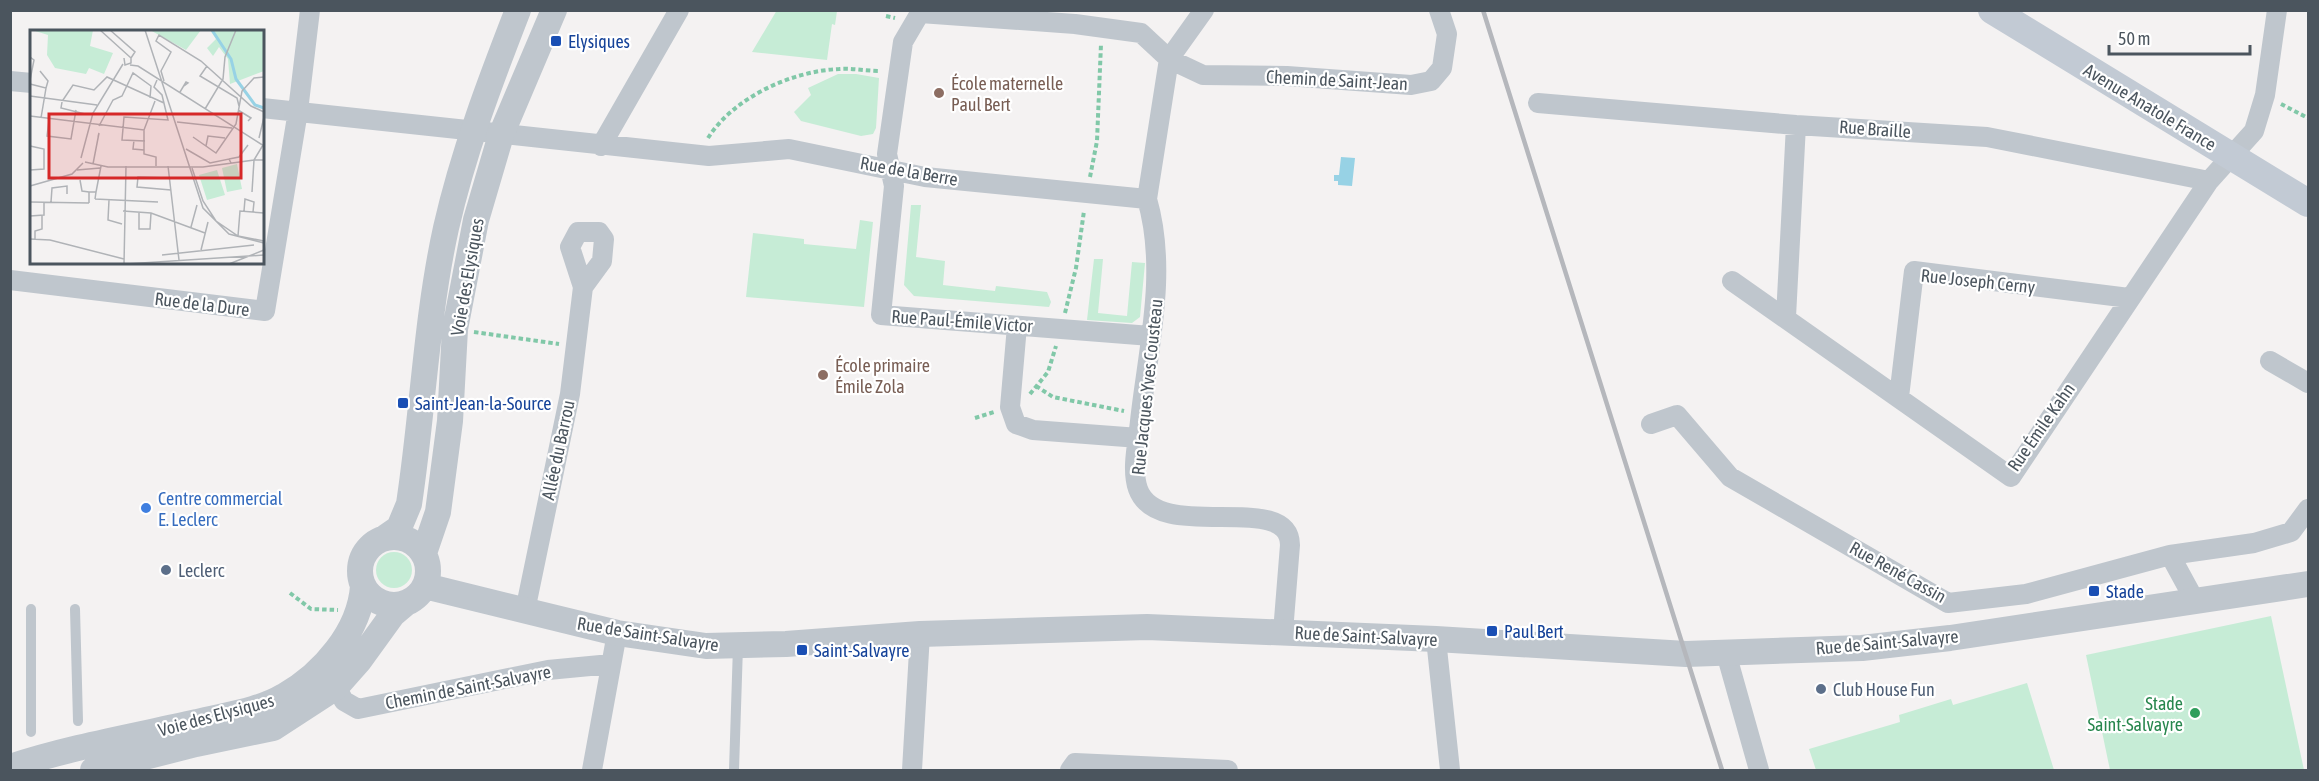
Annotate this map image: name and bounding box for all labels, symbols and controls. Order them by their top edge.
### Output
scale bar [2109,18,2250,56]
text: 50 m [2118,28,2150,49]
inset map [30,30,264,264]
place label: Elysiques [568,31,630,52]
marker: Elysiques [549,34,563,48]
street label: Avenue Anatole France [2080,59,2220,155]
street label: Chemin de Saint-Jean [1266,66,1408,94]
place label: École maternelle Paul Bert [951,73,1063,115]
marker: École maternelle Paul Bert [932,86,946,100]
street label: Rue Braille [1838,116,1912,142]
street label: Rue de la Berre [859,152,959,190]
street label: Voie des Elysiques [446,217,488,337]
street label: Rue Joseph Cerny [1920,265,2036,297]
street label: Rue de la Dure [153,288,251,320]
street label: Rue Jacques Yves Cousteau [1127,298,1167,476]
street label: Rue Paul-Émile Victor [891,306,1034,336]
place label: École primaire Émile Zola [835,355,930,397]
marker: École primaire Émile Zola [816,368,830,382]
street label: Rue Émile Kahn [2003,379,2079,475]
place label: Saint-Jean-la-Source [415,393,552,414]
marker: Saint-Jean-la-Source [396,396,410,410]
street label: Allée du Barrou [537,398,579,502]
place label: Centre commercial E. Leclerc [158,488,283,530]
marker: Centre commercial E. Leclerc [139,501,153,515]
street label: Rue René Cassin [1846,537,1950,607]
place label: Leclerc [178,560,225,581]
marker: Leclerc [159,563,173,577]
place label: Stade [2106,581,2144,602]
marker: Stade [2087,584,2101,598]
street label: Rue de Saint-Salvayre [576,612,720,656]
place label: Paul Bert [1504,621,1564,642]
street label: Rue de Saint-Salvayre [1294,622,1438,650]
marker: Paul Bert [1485,624,1499,638]
street label: Rue de Saint-Salvayre [1815,625,1959,659]
place label: Saint-Salvayre [814,640,910,661]
marker: Saint-Salvayre [795,643,809,657]
street label: Chemin de Saint-Salvayre [384,661,552,713]
place label: Club House Fun [1833,679,1935,700]
marker: Club House Fun [1814,682,1828,696]
street label: Voie des Elysiques [156,689,276,741]
place label: Stade Saint-Salvayre [2087,693,2183,735]
marker: Stade Saint-Salvayre [2188,706,2202,720]

